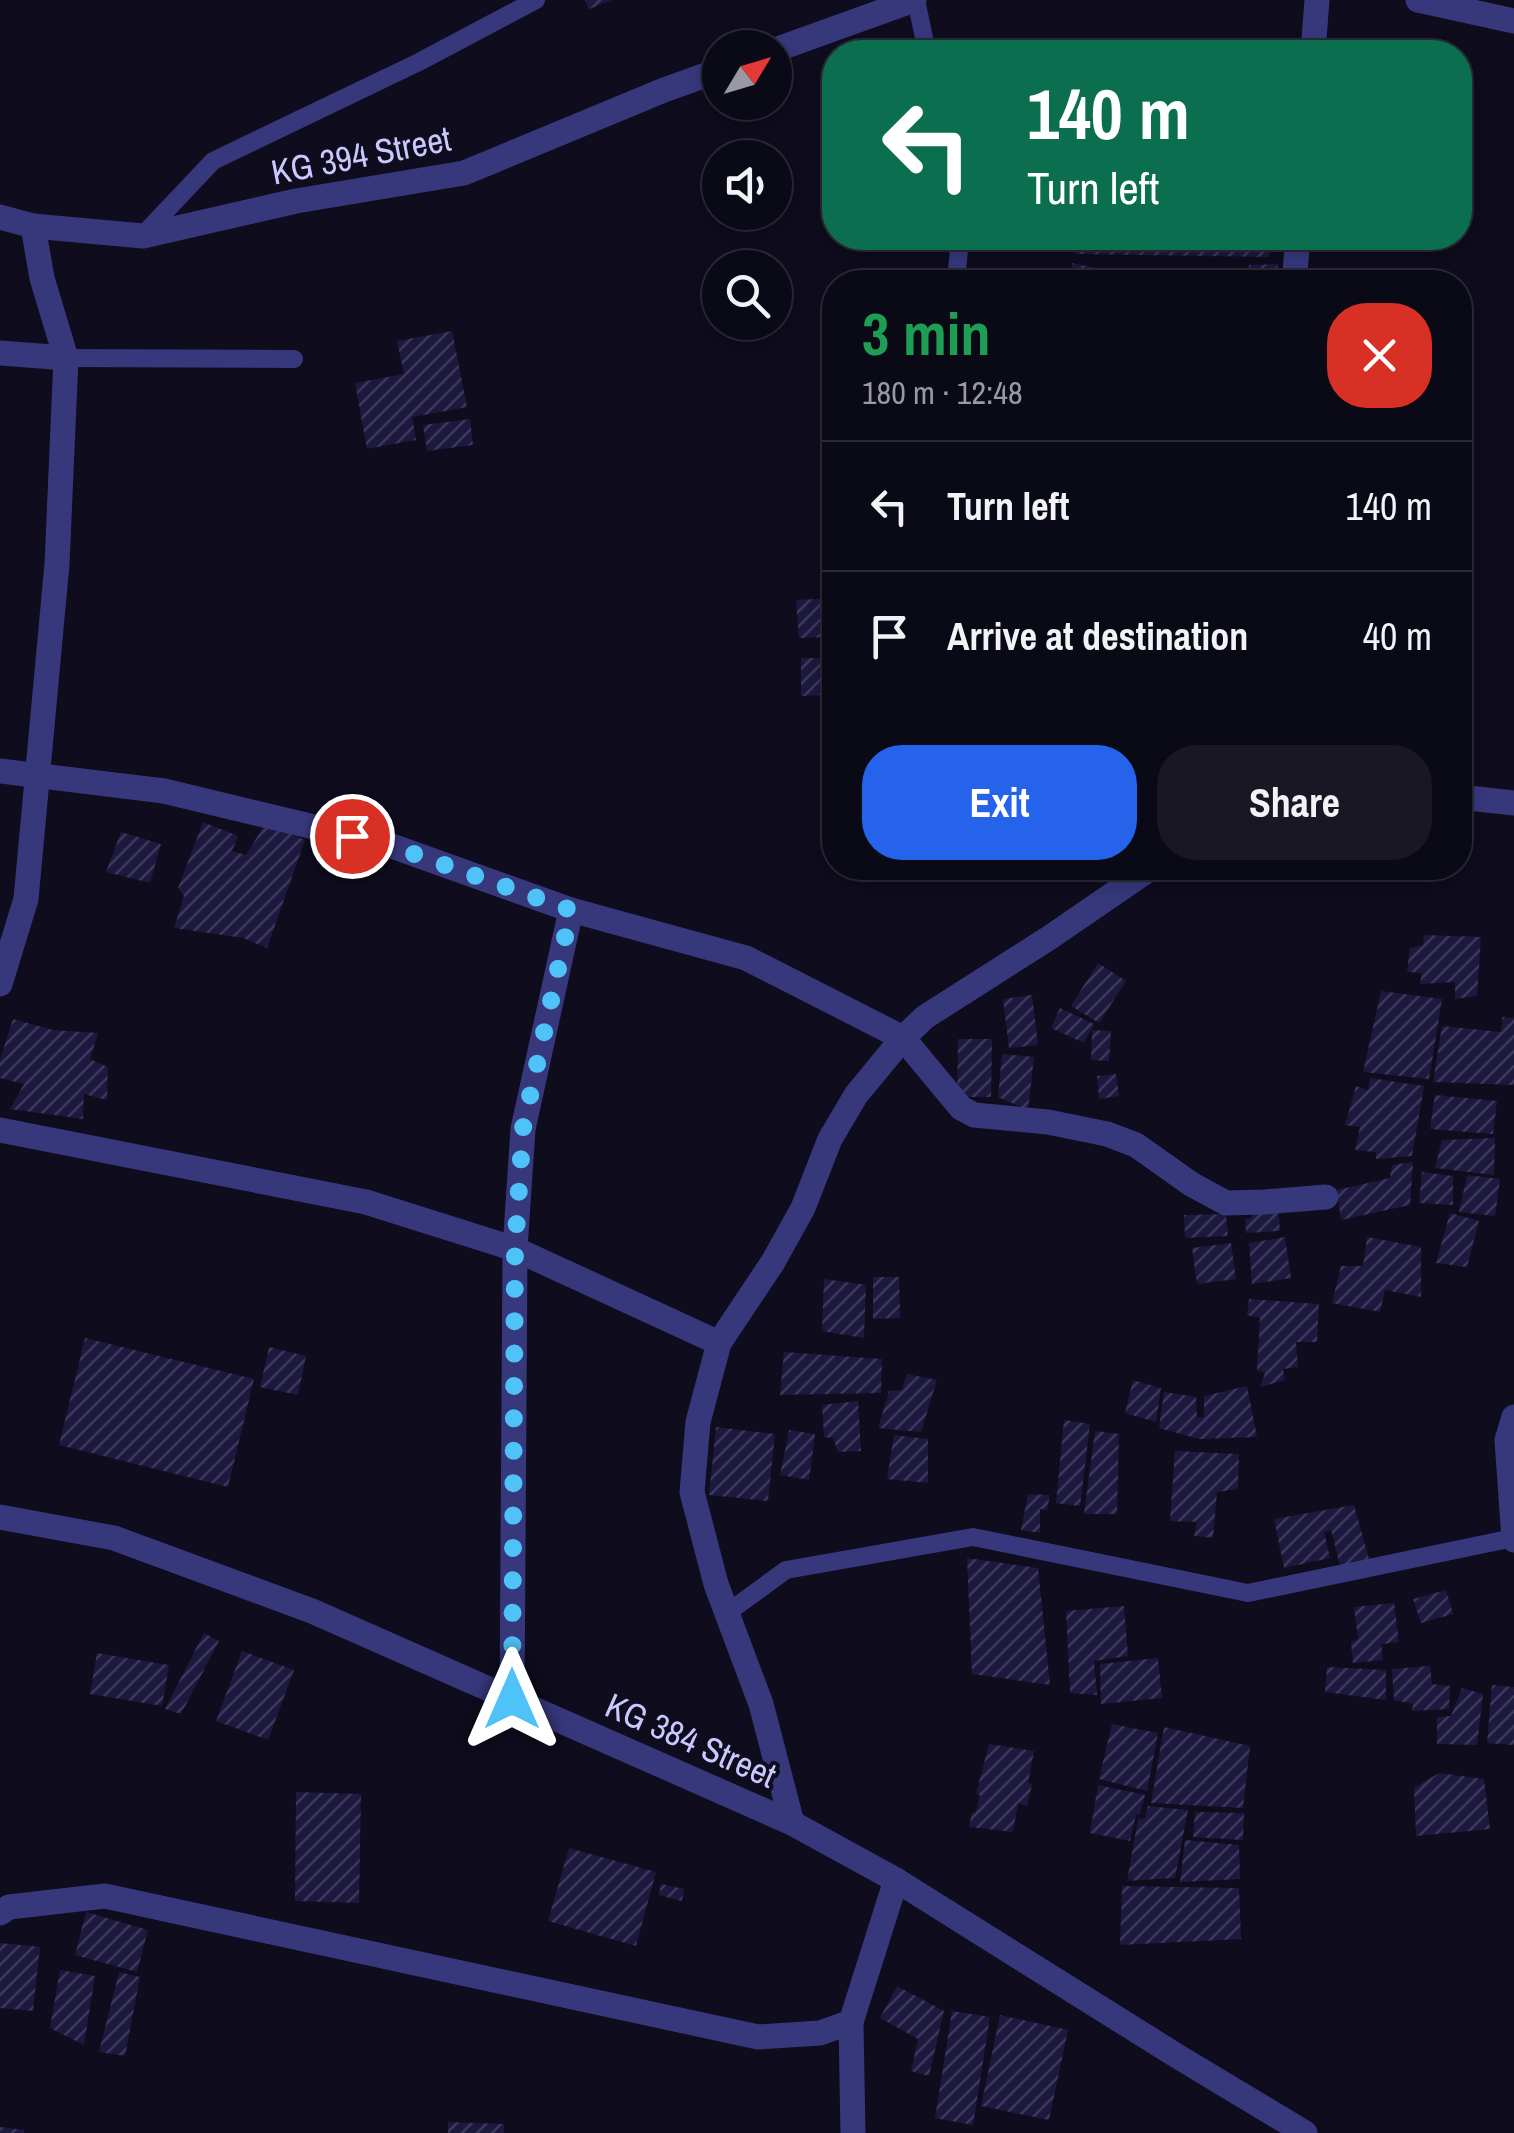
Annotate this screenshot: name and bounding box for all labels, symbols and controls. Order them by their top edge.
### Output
north arrow [702,30,792,120]
map controls [702,30,792,340]
text: 140 m [1027,67,1190,161]
icon: left [862,80,992,210]
street label: KG 394 Street [267,115,455,195]
button: sound [702,140,792,230]
text: Turn left [1027,157,1159,218]
button: search [702,250,792,340]
text: 3 min [862,293,991,374]
button: close [1327,303,1432,408]
text: 180 m · 12:48 [862,371,1022,414]
icon: left [862,479,917,534]
text: Turn left [947,481,1069,532]
text: 140 m [1345,481,1432,532]
icon: arrive [862,609,917,664]
text: Arrive at destination [947,611,1248,662]
text: 40 m [1363,611,1432,662]
button: Exit [862,745,1137,860]
button: Share [1157,745,1432,860]
pin [310,794,395,879]
icon: arrive [325,809,380,864]
position arrow [460,1647,564,1751]
street label: KG 384 Street [598,1682,784,1798]

